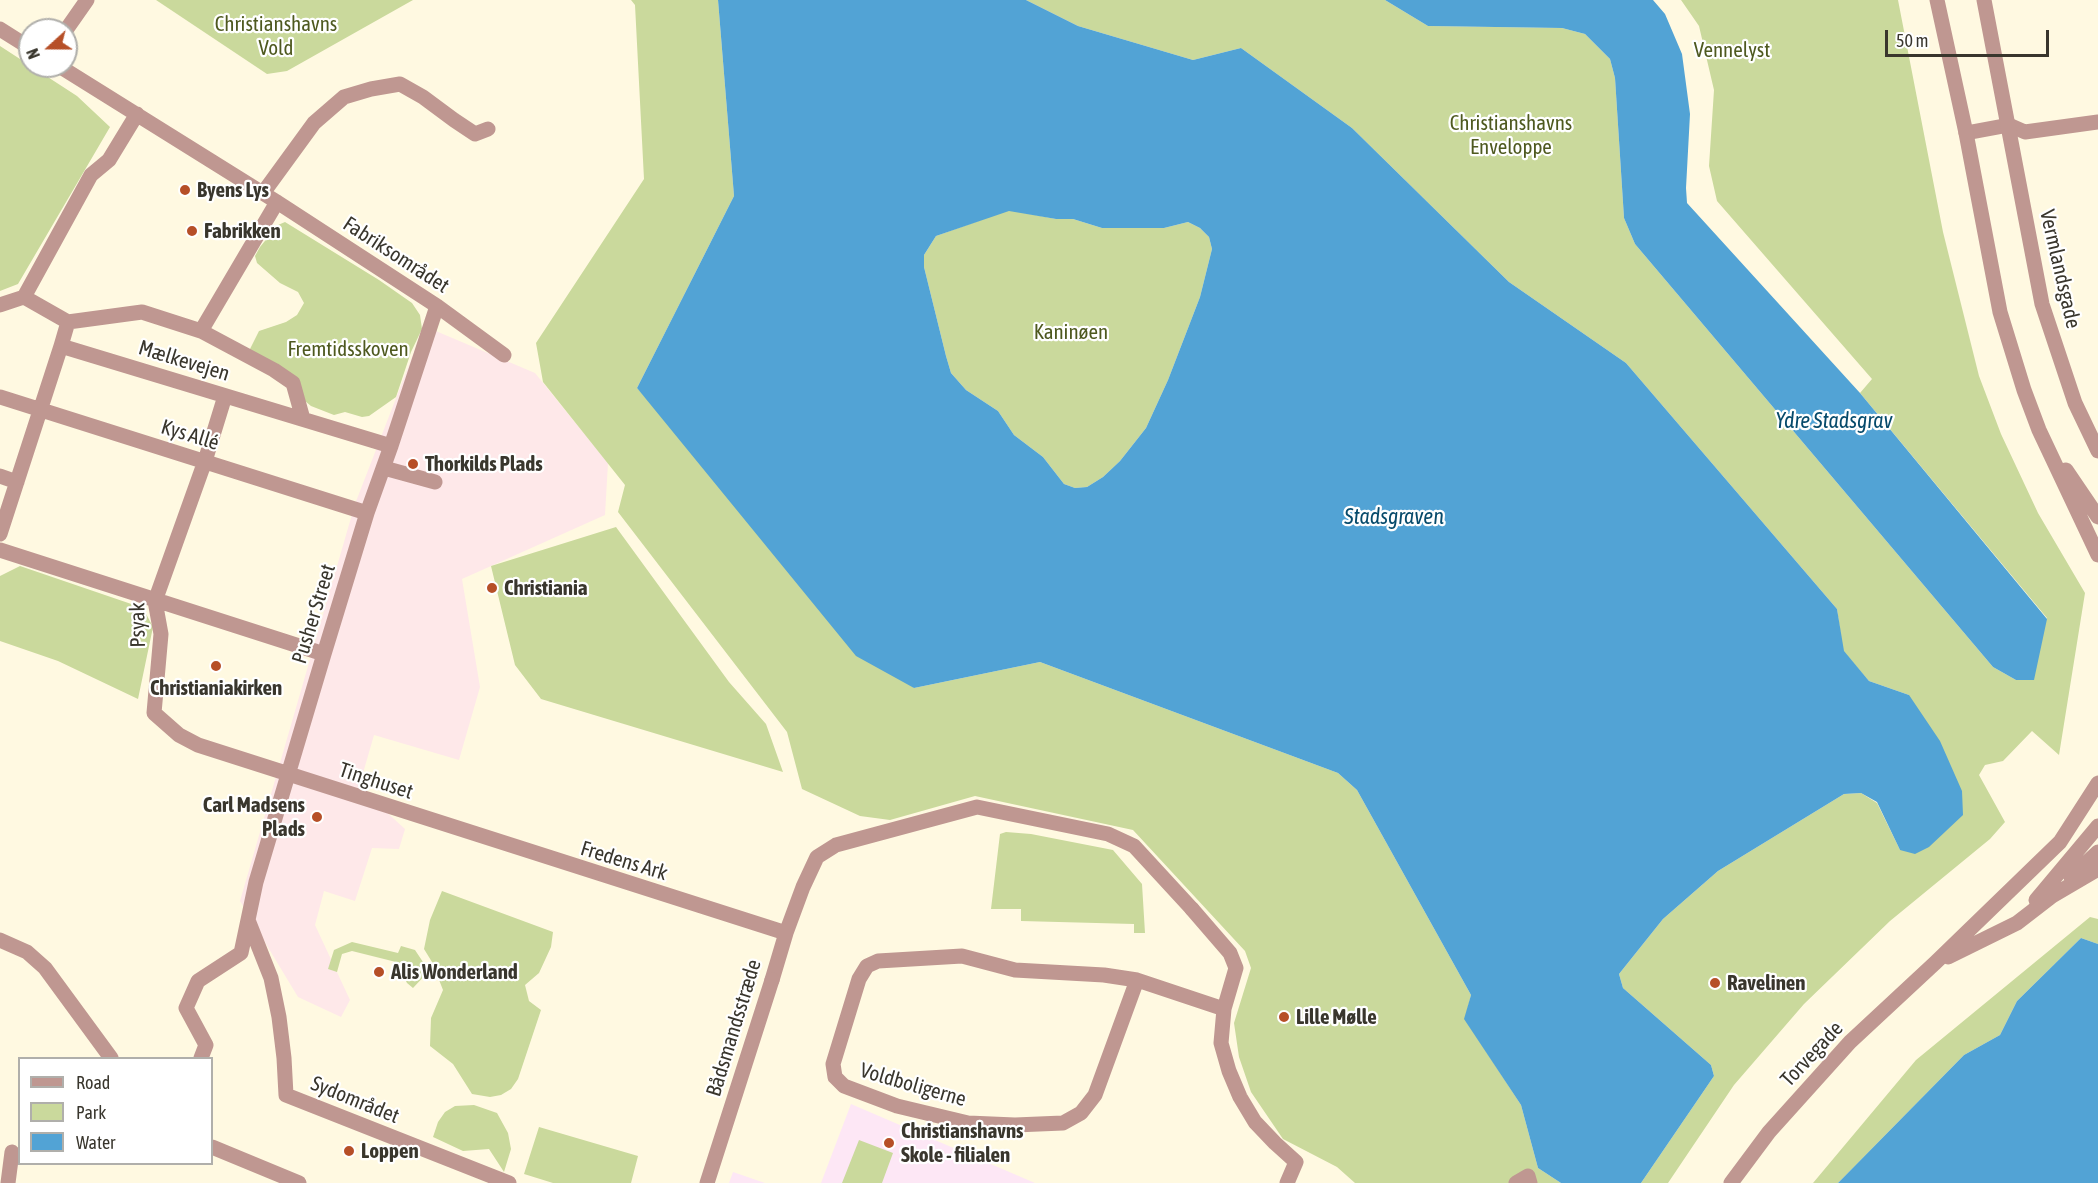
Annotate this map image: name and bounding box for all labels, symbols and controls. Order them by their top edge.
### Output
park label: Christianshavns Vold [215,11,337,61]
north arrow [18,18,78,78]
scale bar [1888,18,2052,56]
text: 50 m [1896,30,1928,51]
park label: Vennelyst [1694,37,1770,63]
text: N [23,46,43,61]
park label: Christianshavns Enveloppe [1450,110,1572,160]
place label: Byens Lys [197,177,269,203]
marker: Byens Lys [178,183,192,197]
street label: Vermlandsgade [2034,207,2086,331]
street label: Fabriksområdet [338,211,454,299]
place label: Fabrikken [204,218,281,244]
marker: Fabrikken [185,224,199,238]
park label: Kaninøen [1034,319,1108,345]
street label: Mælkevejen [135,335,233,387]
park label: Fremtidsskoven [287,336,409,362]
water label: Ydre Stadsgrav [1776,408,1892,434]
street label: Kys Allé [158,414,222,456]
place label: Thorkilds Plads [425,451,543,477]
marker: Thorkilds Plads [406,457,420,471]
water label: Stadsgraven [1344,504,1444,530]
street label: Pusher Street [287,561,341,667]
place label: Christiania [504,575,587,601]
marker: Christiania [485,581,499,595]
street label: Psyak [125,602,151,648]
marker: Christianiakirken [209,659,223,673]
place label: Christianiakirken [150,675,282,701]
street label: Tinghuset [336,757,416,805]
place label: Carl Madsens Plads [203,792,305,842]
marker: Carl Madsens Plads [310,810,324,824]
street label: Fredens Ark [578,836,670,886]
street label: Bådsmandsstræde [701,957,767,1099]
place label: Alis Wonderland [391,959,518,985]
marker: Alis Wonderland [372,965,386,979]
place label: Ravelinen [1727,970,1806,996]
marker: Ravelinen [1708,976,1722,990]
place label: Lille Mølle [1296,1004,1377,1030]
marker: Lille Mølle [1277,1010,1291,1024]
street label: Torvegade [1776,1016,1848,1092]
legend [18,1057,213,1165]
street label: Voldboligerne [857,1058,969,1112]
street label: Sydområdet [307,1071,403,1129]
text: Road [76,1072,110,1093]
text: Park [76,1102,106,1123]
place label: Christianshavns Skole - filialen [901,1118,1024,1168]
text: Water [76,1132,115,1153]
marker: Christianshavns Skole - filialen [882,1136,896,1150]
place label: Loppen [361,1138,419,1164]
marker: Loppen [342,1144,356,1158]

